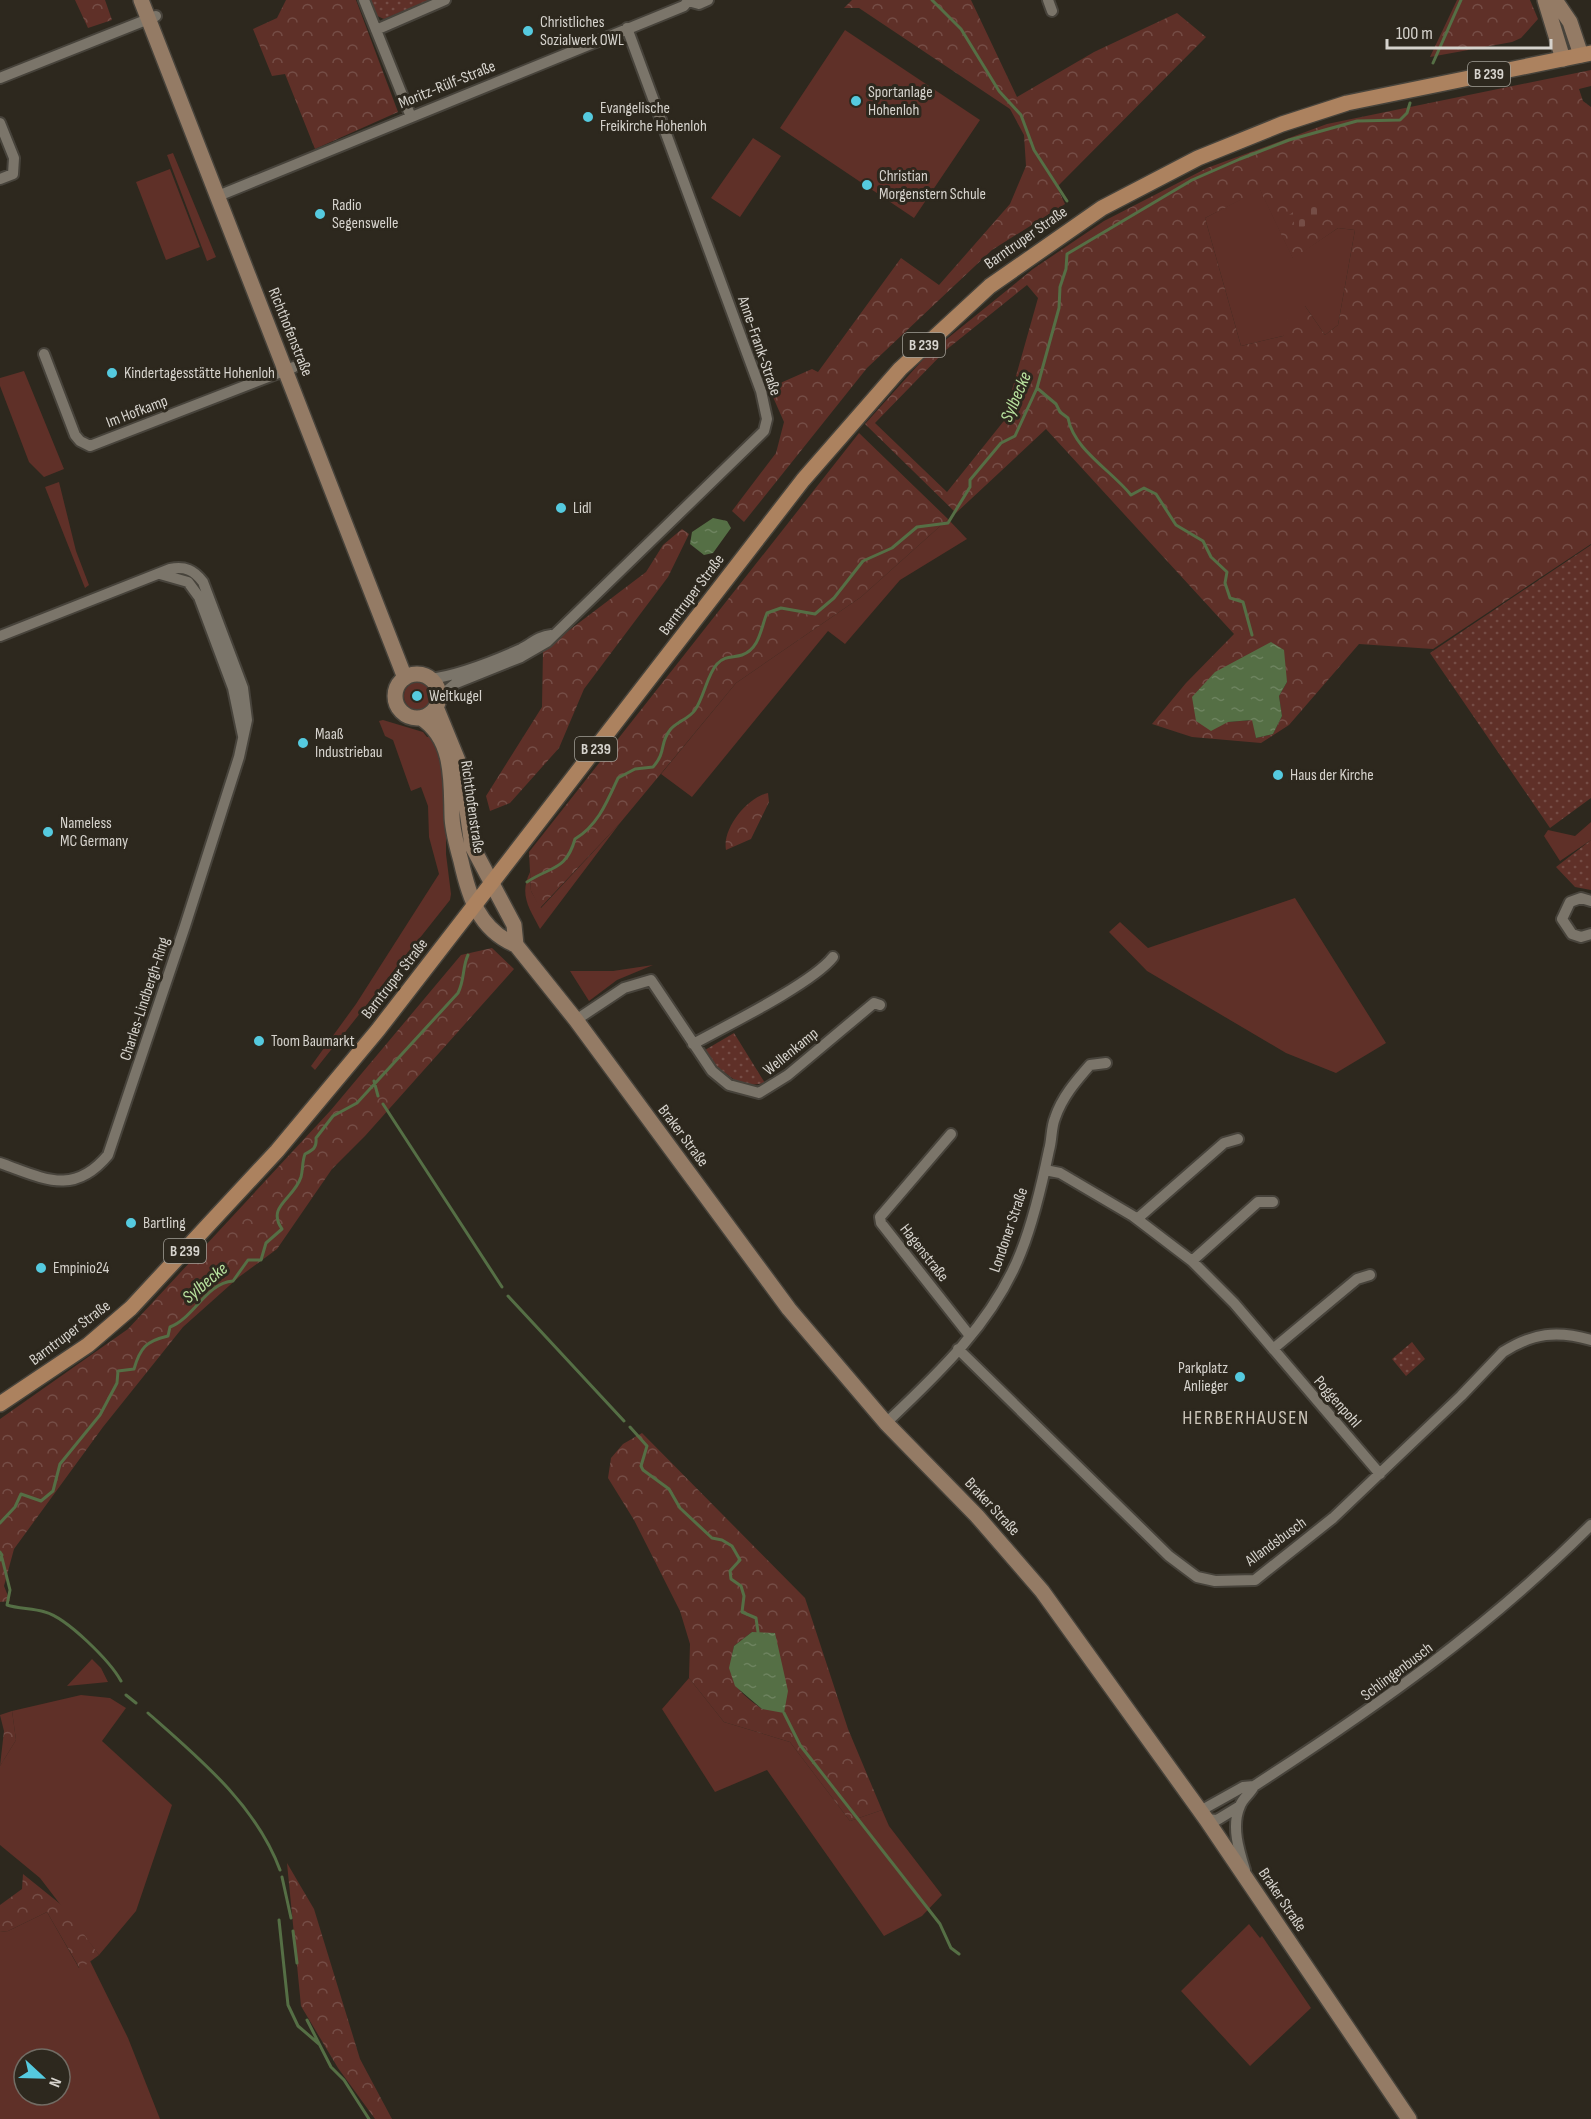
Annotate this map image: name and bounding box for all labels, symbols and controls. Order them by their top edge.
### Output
scale bar [1387,12,1550,50]
place label: Christliches Sozialwerk OWL [540,13,624,50]
text: 100 m [1396,23,1433,44]
marker: Christliches Sozialwerk OWL [521,24,535,38]
street label: Moritz-Rülf-Straße [396,57,498,113]
road number: B 239 [1468,62,1510,86]
place label: Sportanlage Hohenloh [868,83,933,120]
marker: Sportanlage Hohenloh [849,94,863,108]
place label: Evangelische Freikirche Hohenloh [600,99,707,136]
marker: Evangelische Freikirche Hohenloh [581,110,595,124]
place label: Christian Morgenstern Schule [879,167,986,204]
marker: Christian Morgenstern Schule [860,178,874,192]
place label: Radio Segenswelle [332,196,398,233]
street label: Barntruper Straße [981,203,1071,273]
marker: Radio Segenswelle [313,207,327,221]
street label: Richthofenstraße [264,285,316,379]
street label: Anne-Frank-Straße [733,293,785,398]
road number: B 239 [903,333,945,357]
place label: Kindertagesstätte Hohenloh [124,364,275,383]
marker: Kindertagesstätte Hohenloh [105,366,119,380]
water label: Sylbecke [996,369,1036,425]
street label: Im Hofkamp [103,392,171,432]
place label: Lidl [573,499,592,518]
marker: Lidl [554,501,568,515]
street label: Barntruper Straße [655,551,729,639]
place label: Weltkugel [429,687,482,706]
marker: Weltkugel [410,689,424,703]
place label: Maaß Industriebau [315,725,383,762]
marker: Maaß Industriebau [296,736,310,750]
road number: B 239 [575,737,617,761]
street label: Richthofenstraße [456,759,488,855]
place label: Haus der Kirche [1290,766,1374,785]
marker: Haus der Kirche [1271,768,1285,782]
place label: Nameless MC Germany [60,814,128,851]
marker: Nameless MC Germany [41,825,55,839]
street label: Charles-Lindbergh-Ring [116,935,174,1063]
street label: Barntruper Straße [358,935,432,1023]
street label: Wellenkamp [760,1024,822,1080]
place label: Toom Baumarkt [271,1032,355,1051]
marker: Toom Baumarkt [252,1034,266,1048]
street label: Braker Straße [654,1101,712,1171]
street label: Londoner Straße [986,1185,1032,1275]
place label: Bartling [143,1214,186,1233]
marker: Bartling [124,1216,138,1230]
street label: Hagenstraße [896,1220,952,1286]
road number: B 239 [164,1239,206,1263]
water label: Sylbecke [178,1258,232,1308]
place label: Empinio24 [53,1259,109,1278]
marker: Empinio24 [34,1261,48,1275]
street label: Barntruper Straße [26,1296,114,1370]
place label: Parkplatz Anlieger [1178,1359,1228,1396]
marker: Parkplatz Anlieger [1233,1370,1247,1384]
street label: Poggenpohl [1309,1372,1365,1432]
district label: HERBERHAUSEN [1182,1406,1310,1430]
street label: Braker Straße [960,1474,1024,1540]
street label: Allandsbusch [1241,1514,1310,1571]
street label: Schlingenbusch [1357,1639,1437,1705]
street label: Braker Straße [1254,1865,1310,1935]
north arrow [12,2047,72,2107]
text: N [44,2075,65,2090]

